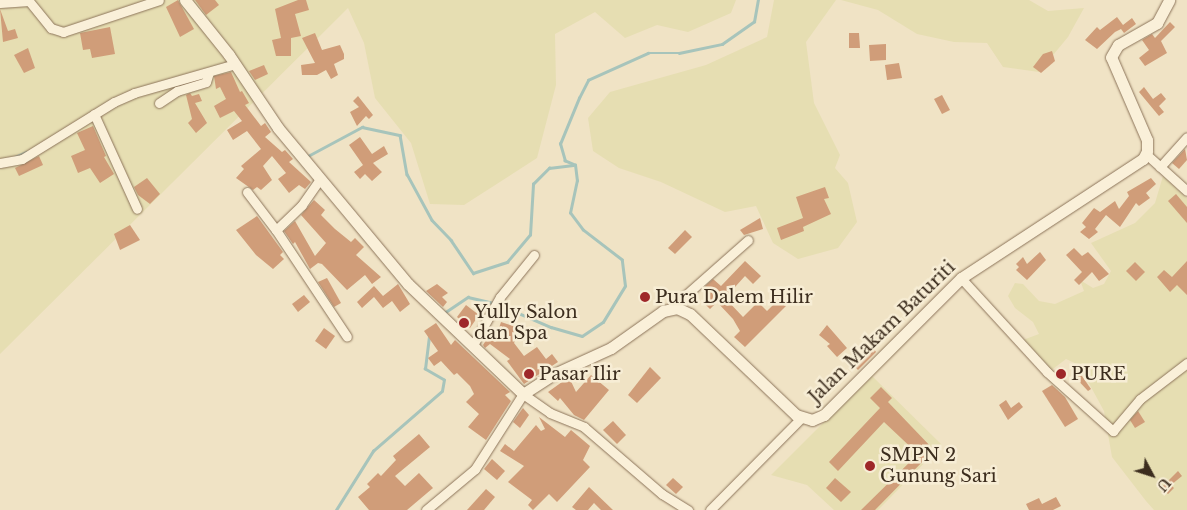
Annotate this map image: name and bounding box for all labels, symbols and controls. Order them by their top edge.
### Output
street label: Jalan Makam Baturiti [804,256,960,408]
place label: Pura Dalem Hilir [655,286,813,308]
marker: Pura Dalem Hilir [639,291,651,303]
place label: Yully Salon dan Spa [474,302,578,344]
marker: Yully Salon dan Spa [458,317,470,329]
place label: Pasar Ilir [539,363,621,385]
place label: PURE [1071,363,1126,385]
marker: Pasar Ilir [523,368,535,380]
marker: PURE [1055,368,1067,380]
place label: SMPN 2 Gunung Sari [880,445,997,488]
north arrow [1127,450,1177,500]
marker: SMPN 2 Gunung Sari [864,460,876,472]
text: U [1153,474,1174,495]

